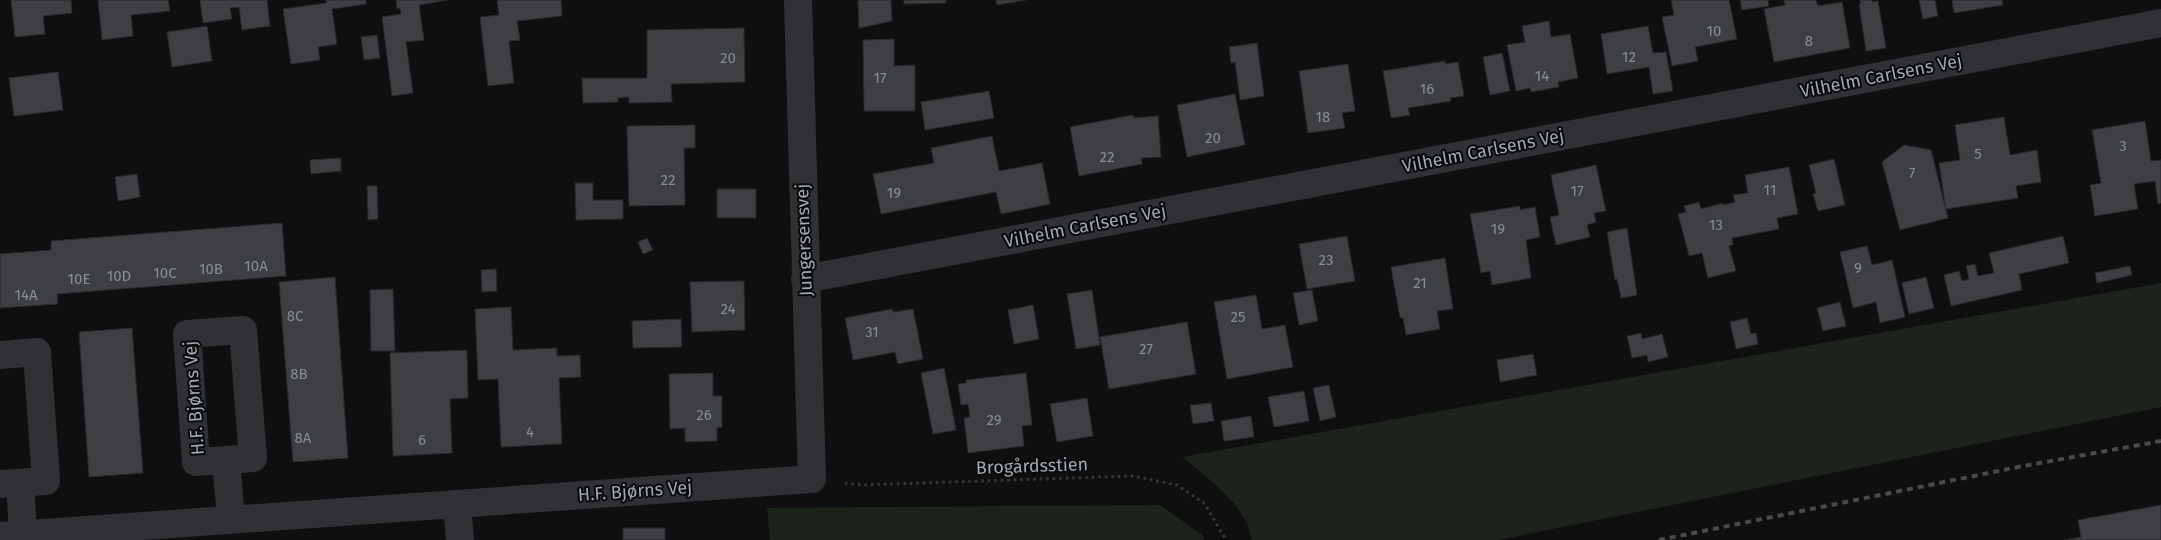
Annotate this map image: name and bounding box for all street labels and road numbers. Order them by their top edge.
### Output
street label: Vilhelm Carlsens Vej [1798,50,1964,102]
street label: Vilhelm Carlsens Vej [1400,125,1566,177]
street label: Jungersensvej [791,183,817,297]
street label: Vilhelm Carlsens Vej [1002,200,1168,252]
street label: H.F. Bjørns Vej [179,340,209,456]
street label: Brogårdsstien [975,453,1089,479]
street label: H.F. Bjørns Vej [577,476,693,506]

